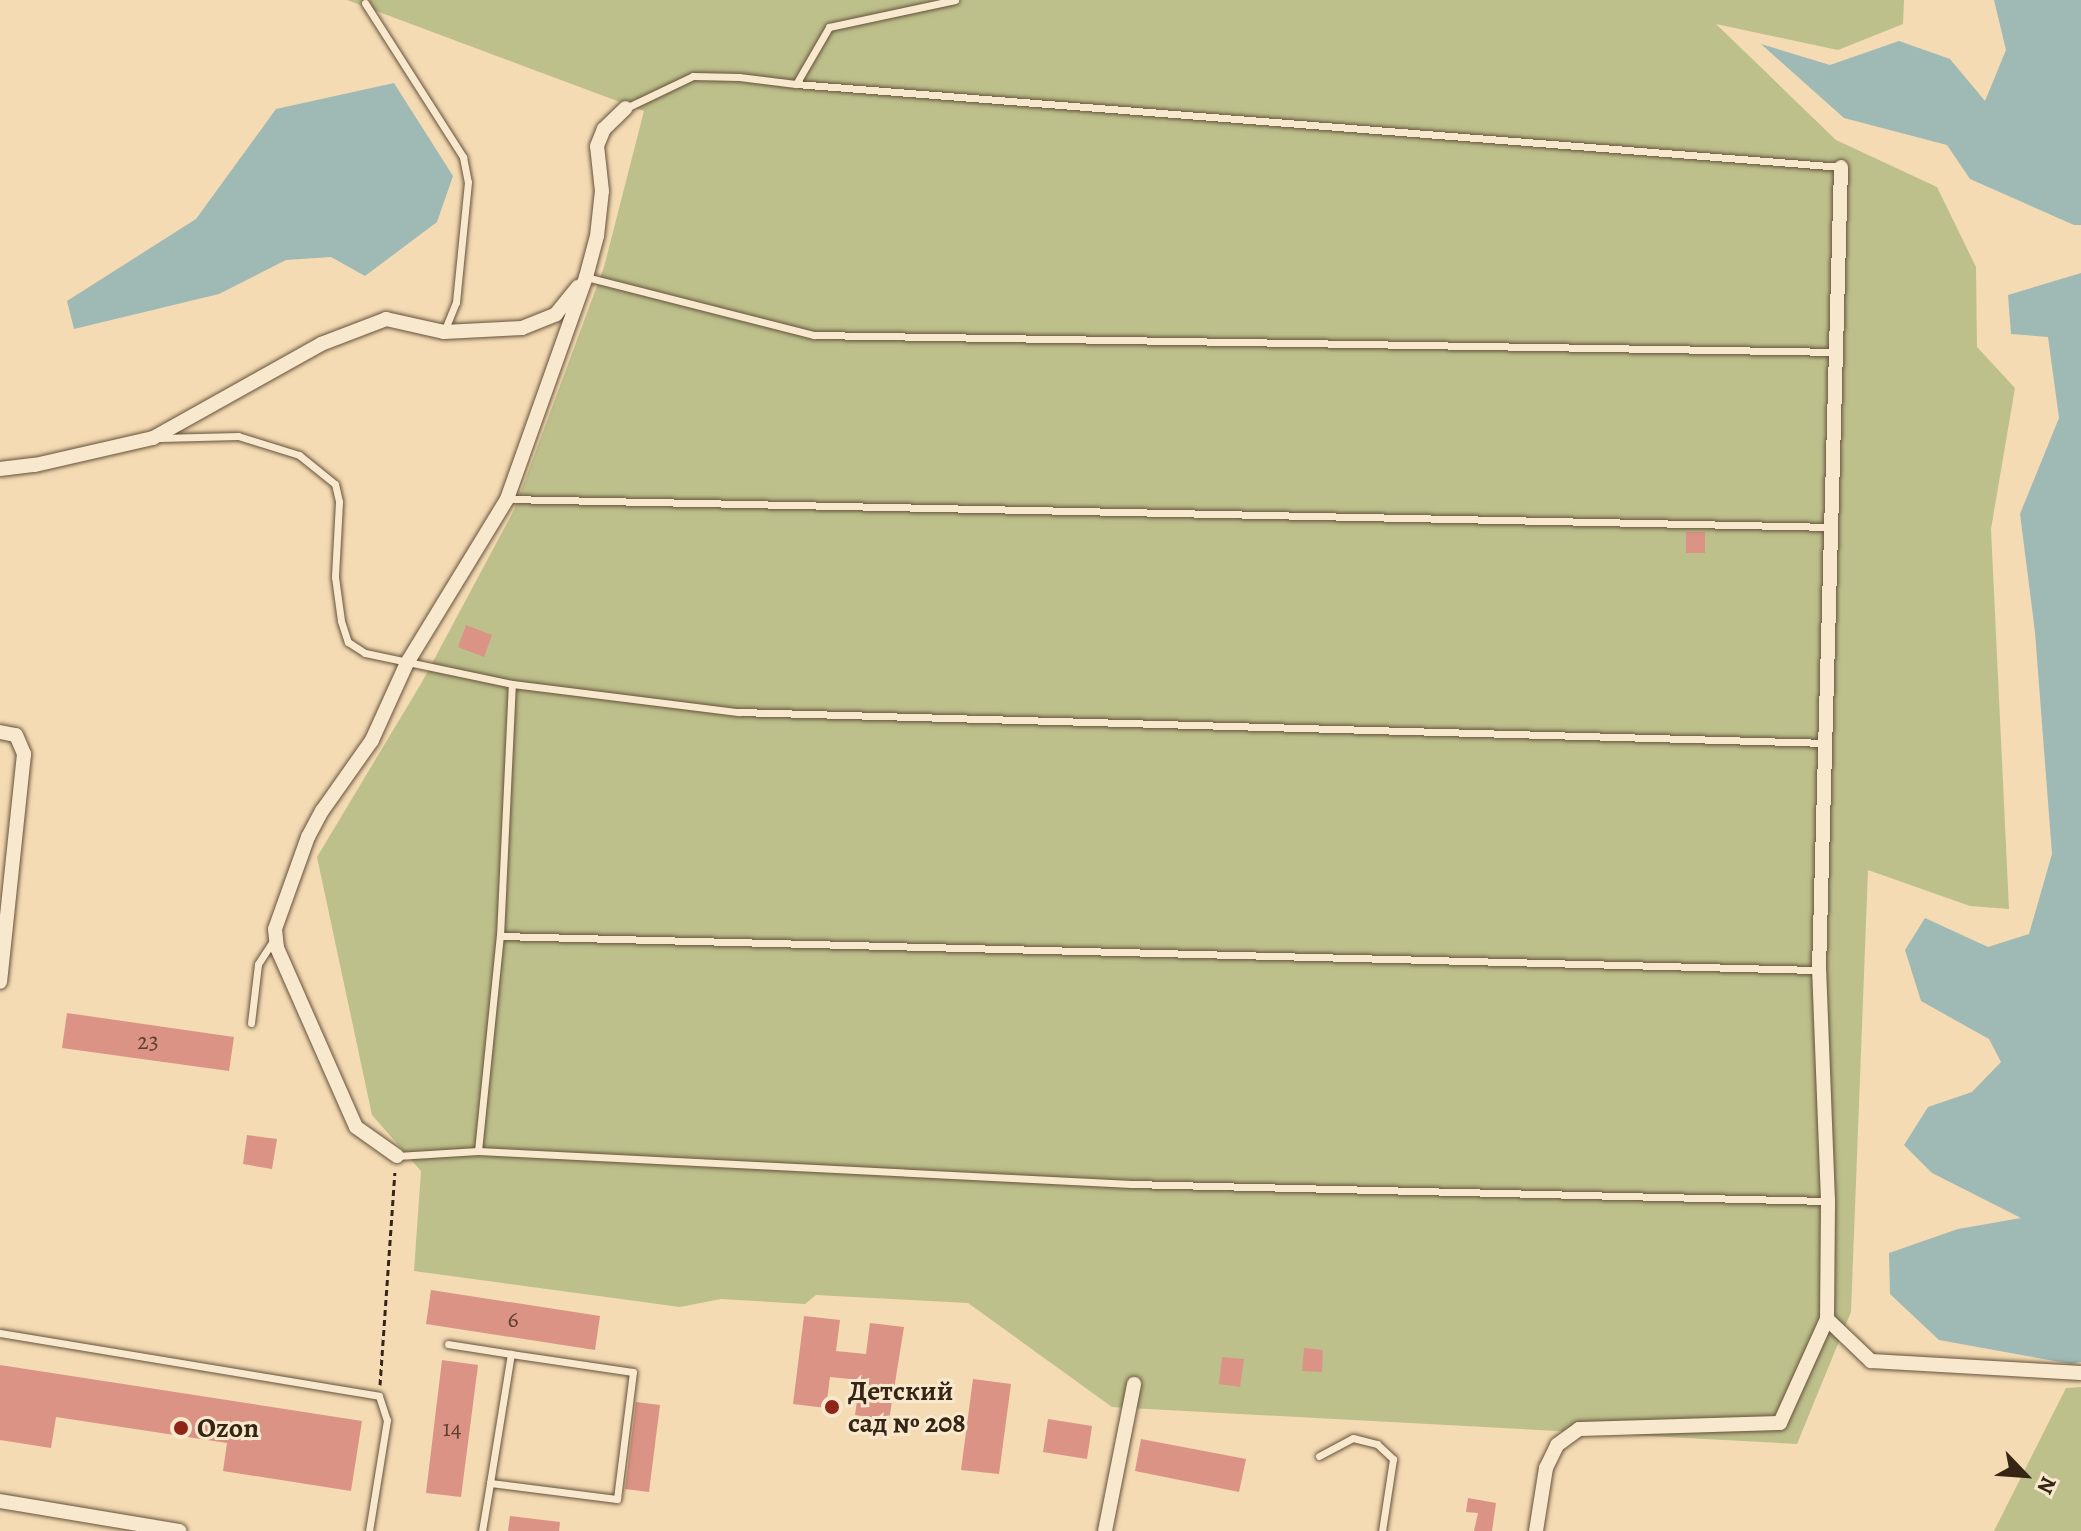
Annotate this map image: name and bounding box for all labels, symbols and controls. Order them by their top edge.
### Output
house number: 23 [137,1028,159,1056]
house number: 6 [507,1306,519,1334]
place label: Детский сад № 208 [848,1374,966,1440]
marker: Детский сад № 208 [823,1398,841,1416]
place label: Ozon [197,1411,259,1445]
house number: 14 [442,1415,462,1443]
marker: Ozon [172,1419,190,1437]
north arrow [1985,1435,2065,1515]
text: N [2030,1472,2064,1499]

